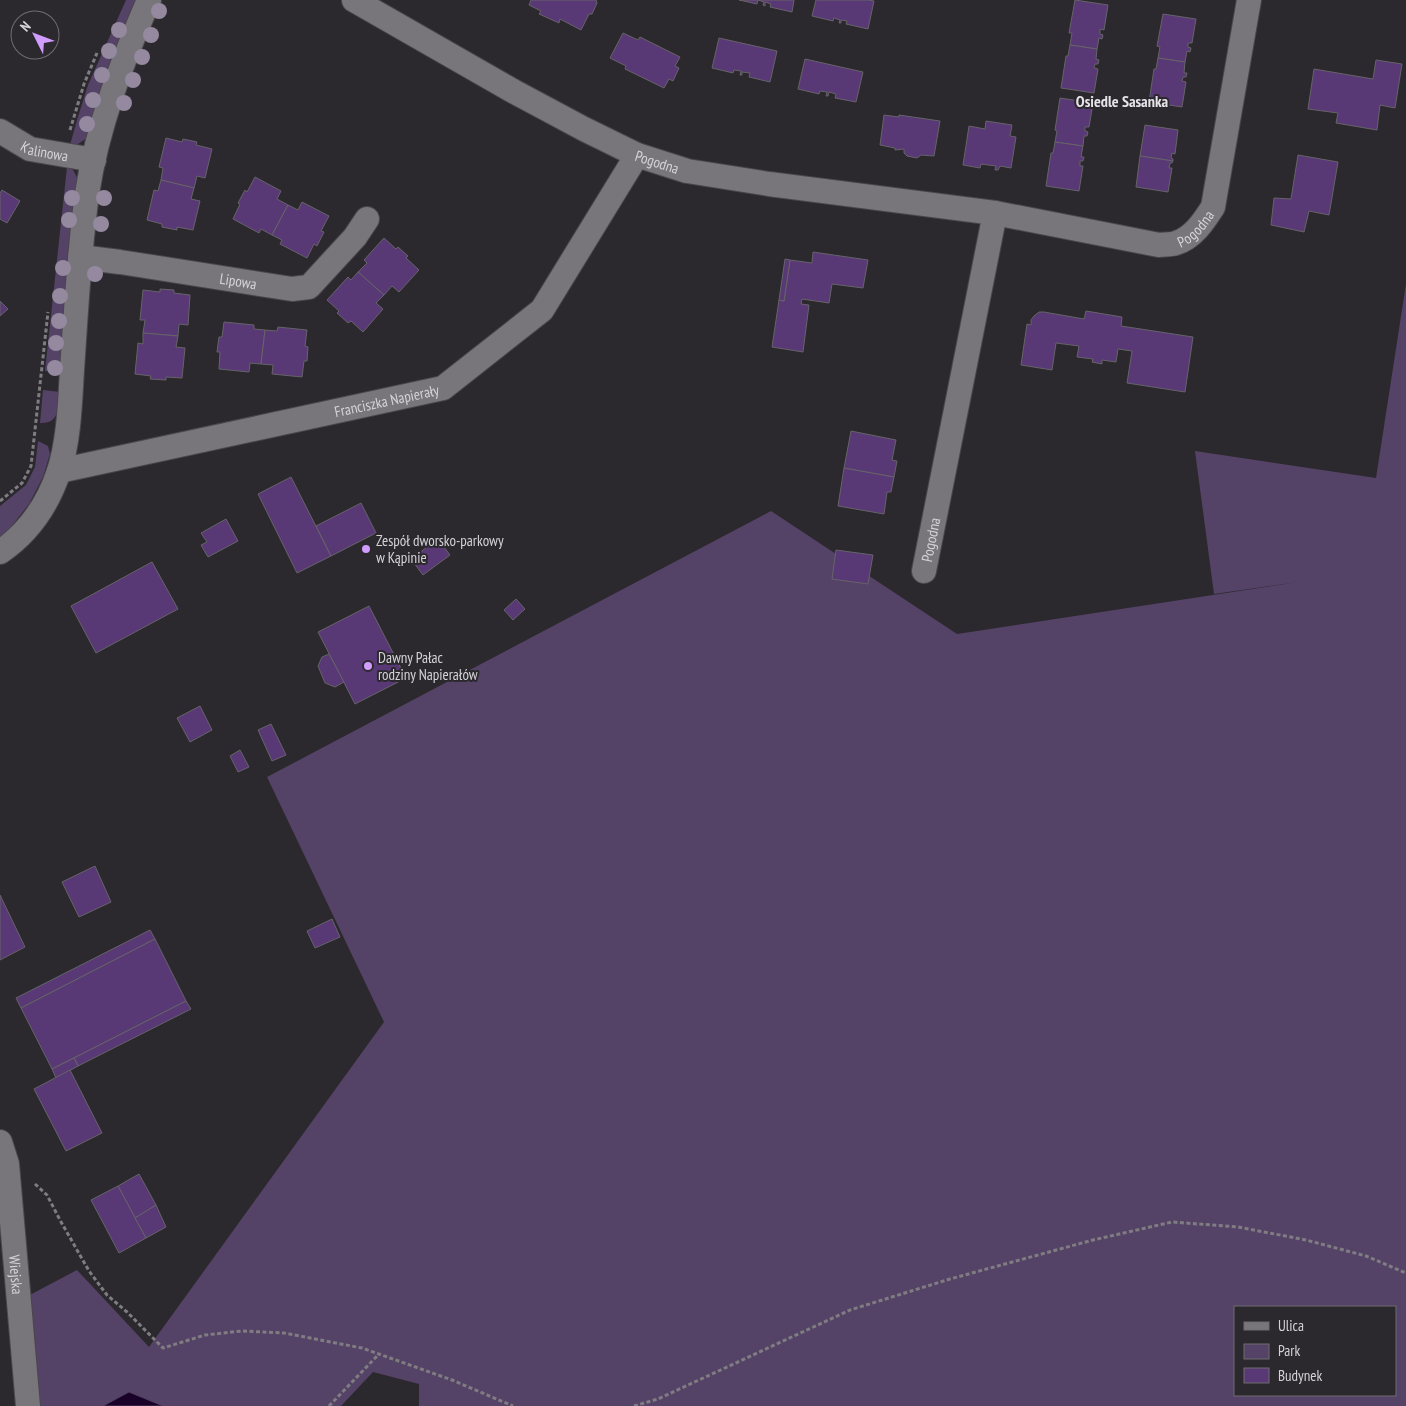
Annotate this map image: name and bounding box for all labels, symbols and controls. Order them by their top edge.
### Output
north arrow [10,10,60,60]
text: N [16,17,35,35]
district label: Osiedle Sasanka [1076,91,1169,111]
street label: Kalinowa [18,136,70,165]
street label: Pogodna [633,146,682,177]
street label: Pogodna [1174,206,1218,251]
street label: Lipowa [218,268,258,293]
street label: Franciszka Napierały [332,380,441,421]
street label: Pogodna [917,516,944,563]
place label: Zespół dworsko-parkowy w Kąpinie [376,531,504,567]
marker: Zespół dworsko-parkowy w Kąpinie [360,543,372,555]
place label: Dawny Pałac rodziny Napierałów [378,648,478,684]
marker: Dawny Pałac rodziny Napierałów [362,660,374,672]
street label: Wiejska [5,1254,28,1295]
legend [1234,1306,1396,1396]
text: Ulica [1278,1316,1304,1335]
text: Park [1278,1341,1300,1360]
text: Budynek [1278,1366,1322,1385]

